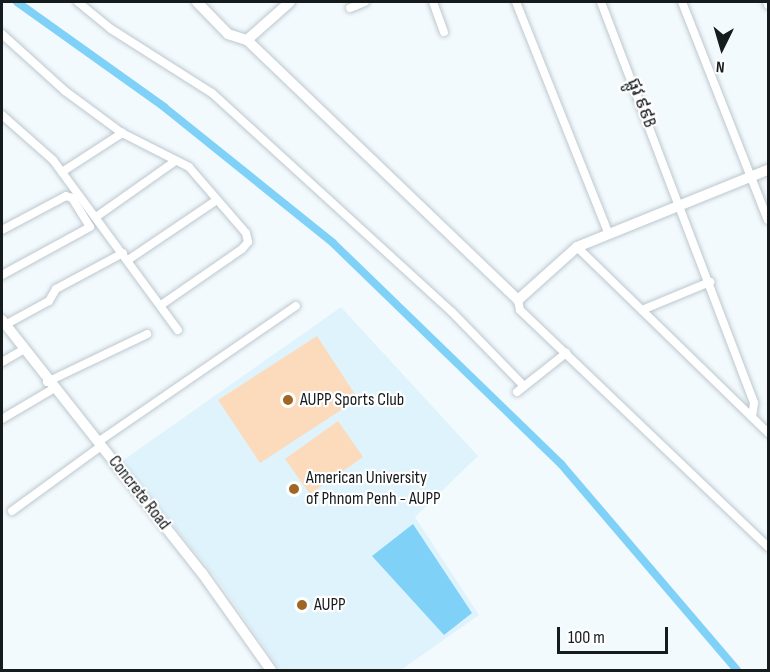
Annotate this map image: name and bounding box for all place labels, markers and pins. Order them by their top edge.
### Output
place label: AUPP Sports Club [300,389,404,411]
marker: AUPP Sports Club [281,393,295,407]
place label: American University of Phnom Penh - AUPP [306,468,441,510]
marker: American University of Phnom Penh - AUPP [287,482,301,496]
place label: AUPP [314,594,346,616]
marker: AUPP [295,598,309,612]

